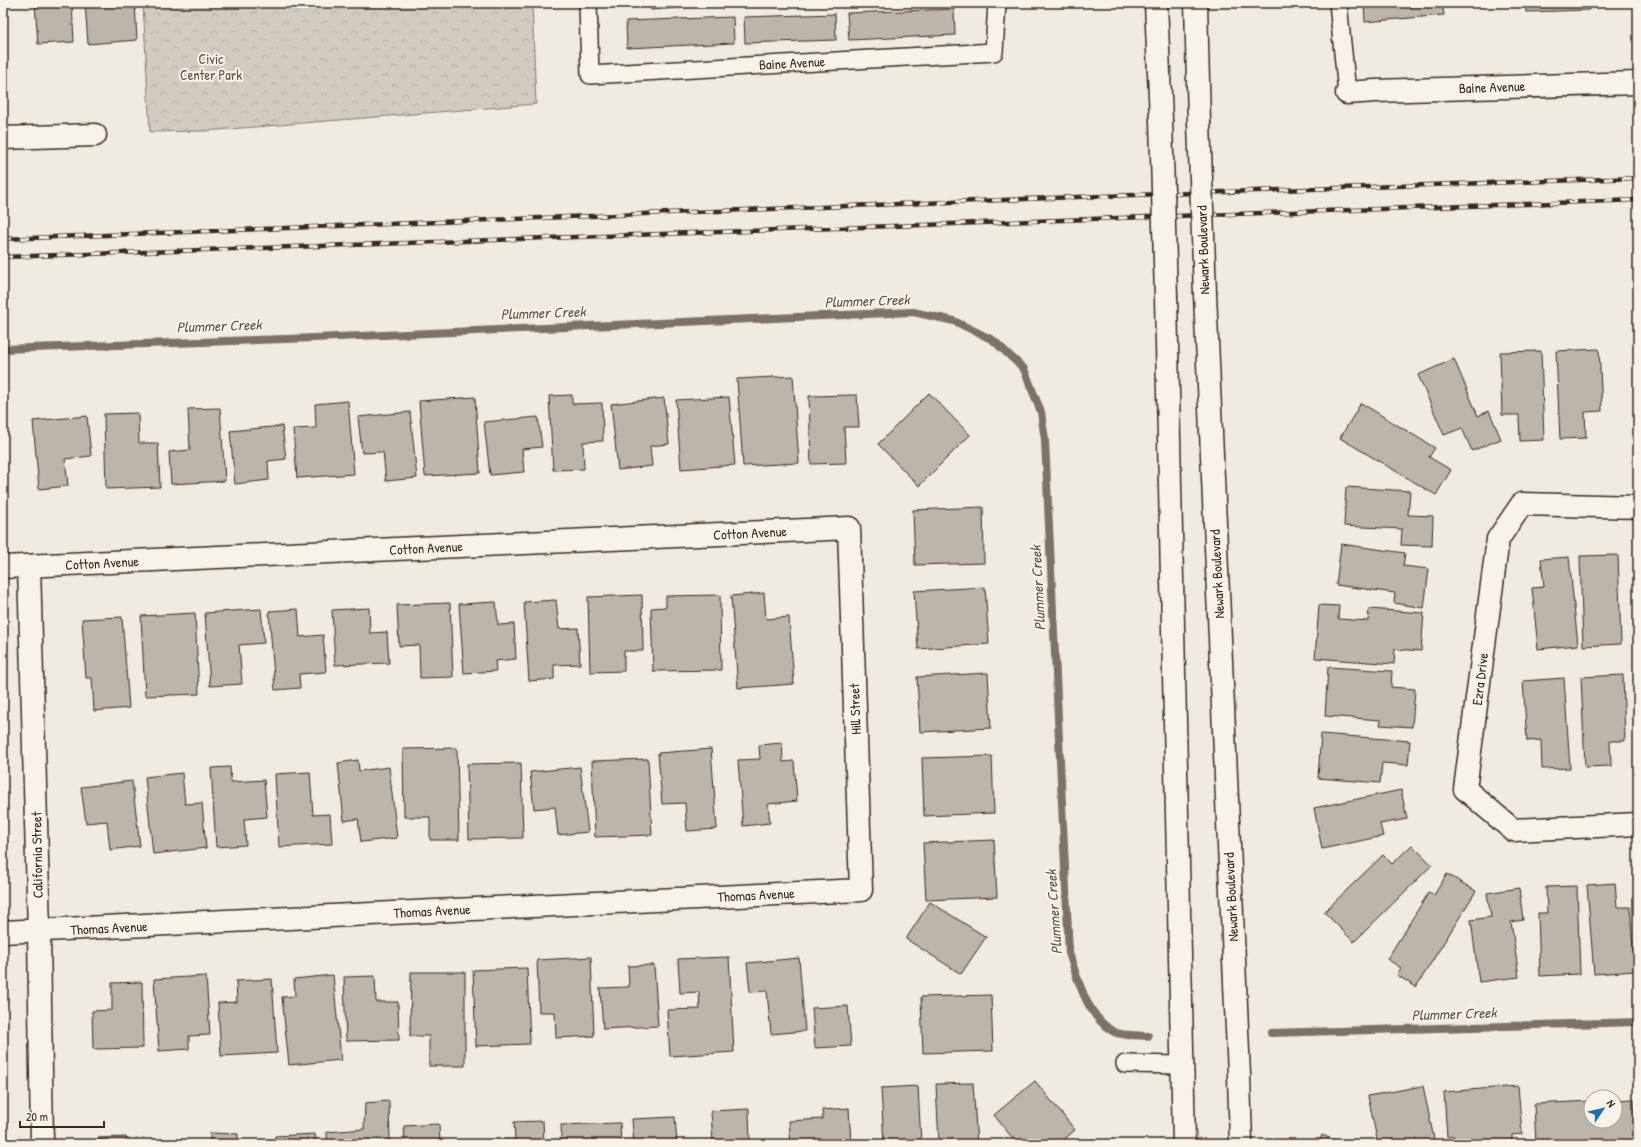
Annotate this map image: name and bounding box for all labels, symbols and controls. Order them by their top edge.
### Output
park label: Civic Center Park [180,49,242,84]
street label: Baine Avenue [758,51,826,74]
street label: Baine Avenue [1458,76,1526,97]
street label: Newark Boulevard [1191,205,1214,295]
water label: Plummer Creek [824,288,912,312]
water label: Plummer Creek [500,300,588,324]
water label: Plummer Creek [176,313,264,337]
street label: Cotton Avenue [713,521,788,544]
street label: Newark Boulevard [1205,529,1228,619]
street label: Cotton Avenue [389,536,464,559]
water label: Plummer Creek [1025,543,1050,631]
street label: Cotton Avenue [65,551,140,574]
street label: Ezra Drive [1467,651,1492,706]
street label: Hill Street [844,683,865,735]
street label: California Street [26,811,47,899]
street label: Newark Boulevard [1219,852,1242,942]
water label: Plummer Creek [1040,867,1067,955]
street label: Thomas Avenue [717,883,795,906]
street label: Thomas Avenue [393,899,471,922]
street label: Thomas Avenue [70,916,148,939]
water label: Plummer Creek [1411,1001,1499,1025]
north arrow [1583,1089,1623,1129]
text: N [1604,1097,1619,1110]
scale bar [20,1103,104,1129]
text: 20 m [26,1108,48,1125]

